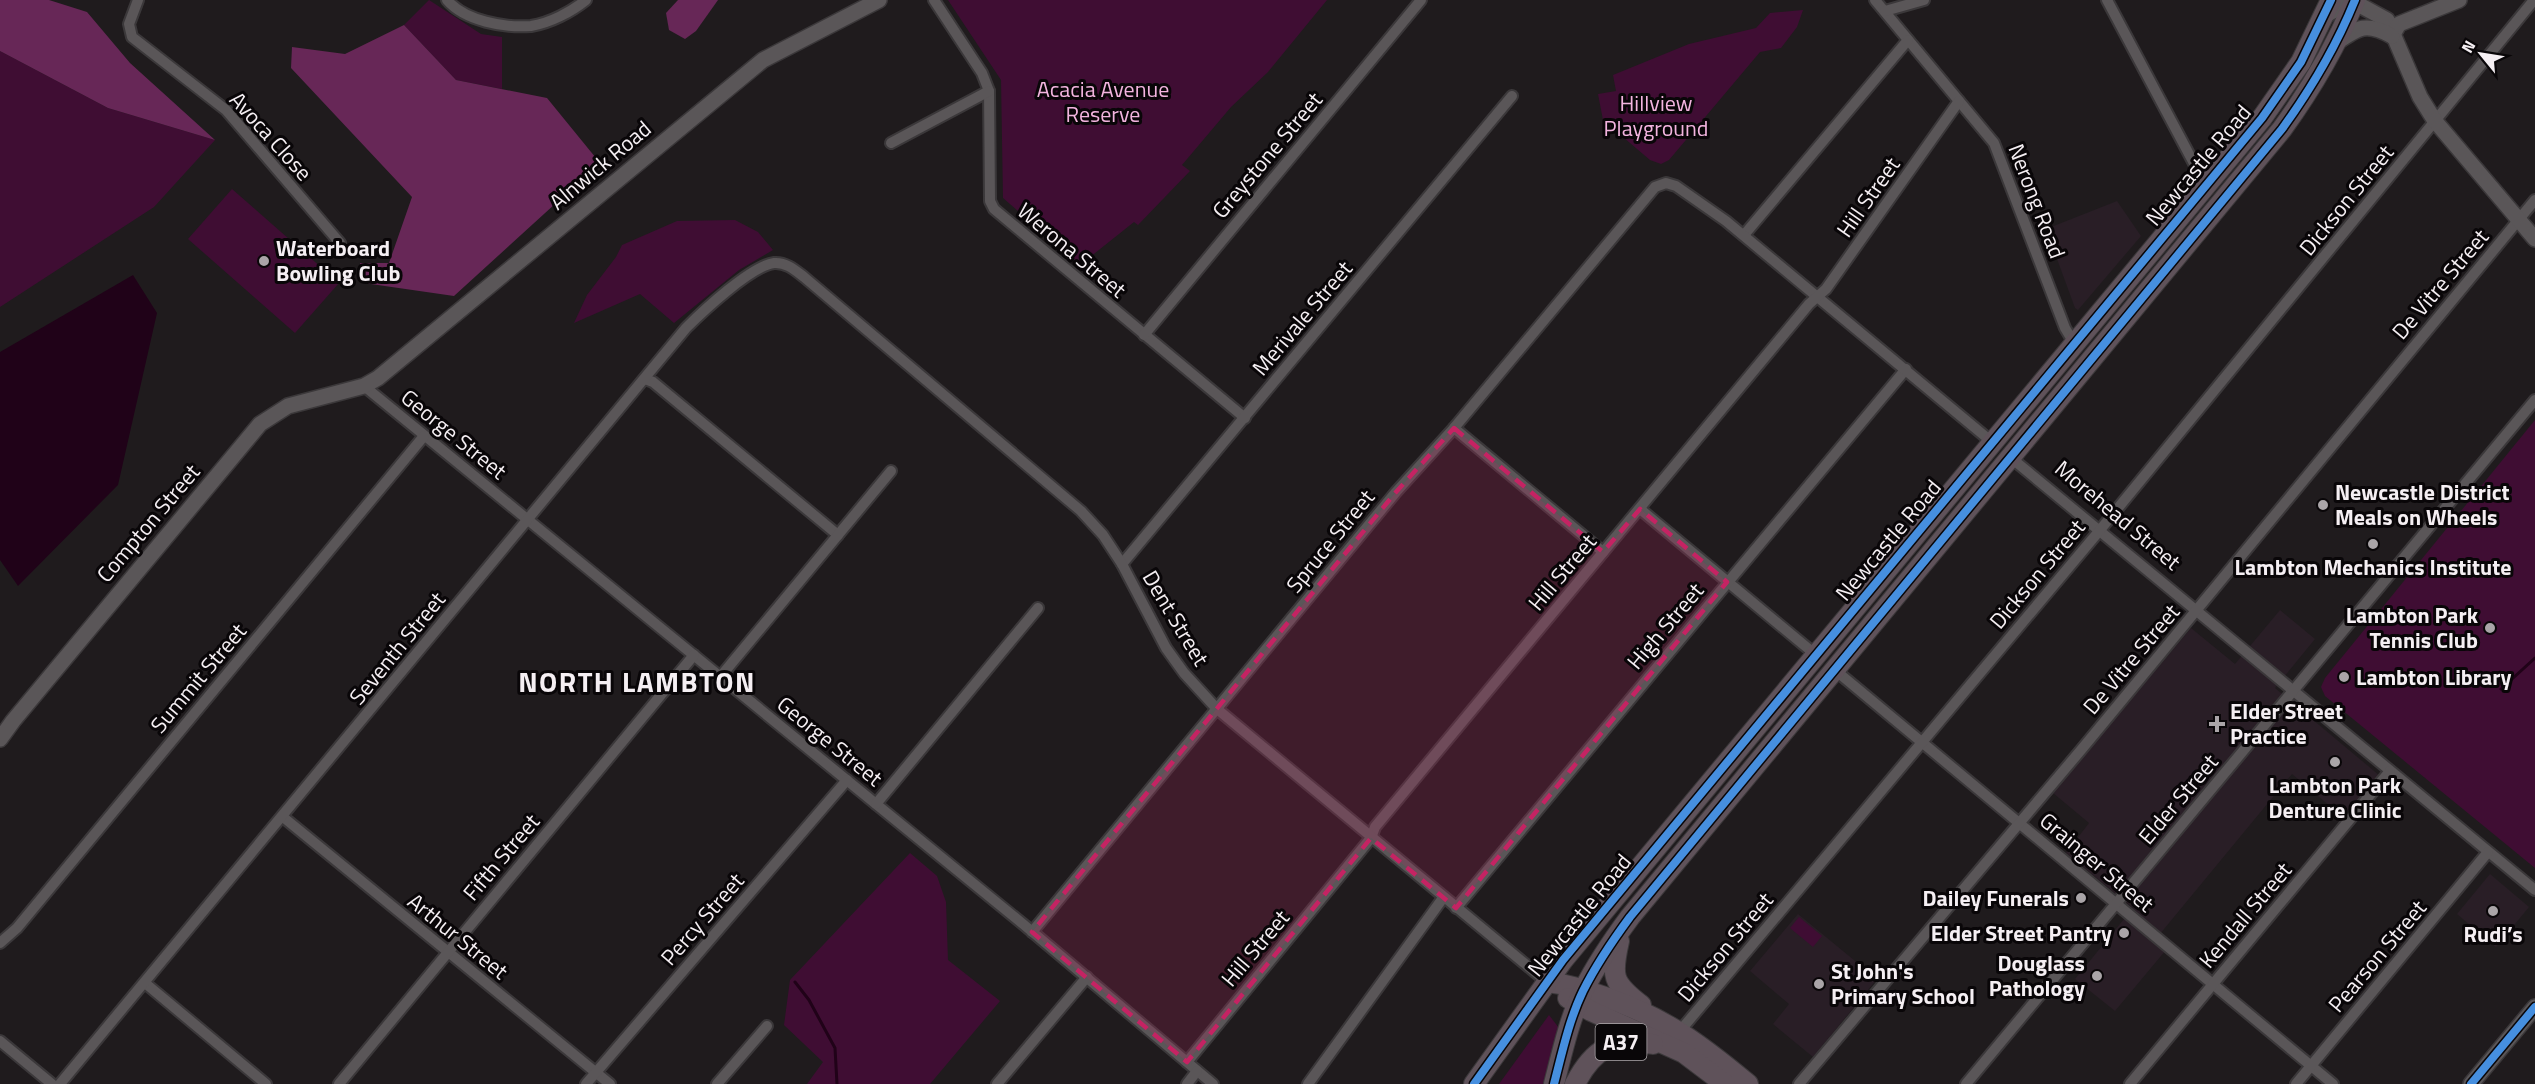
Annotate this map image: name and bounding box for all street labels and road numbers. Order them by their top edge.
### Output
street label: Avoca Close [222,84,320,188]
street label: Greystone Street [1204,84,1330,226]
street label: Newcastle Road [2137,97,2259,233]
street label: Alnwick Road [542,112,658,218]
street label: Dickson Street [2291,137,2402,263]
street label: Nerong Road [2000,139,2074,263]
street label: Hill Street [1828,150,1908,244]
street label: Werona Street [1010,194,1134,306]
street label: De Vitre Street [2383,221,2497,347]
street label: Merivale Street [1244,253,1361,383]
street label: George Street [394,381,515,488]
street label: Morehead Street [2047,452,2189,578]
street label: Compton Street [88,456,208,590]
street label: Newcastle Road [1827,472,1949,608]
street label: Spruce Street [1277,482,1383,600]
street label: Dickson Street [1981,511,2093,636]
street label: Hill Street [1520,526,1605,618]
street label: Dent Street [1134,564,1218,673]
street label: High Street [1618,575,1712,677]
street label: Seventh Street [341,584,454,712]
street label: De Vitre Street [2074,596,2188,722]
street label: Summit Street [142,615,254,740]
street label: George Street [770,688,891,795]
street label: Elder Street [2130,746,2226,852]
street label: Grainger Street [2032,804,2162,920]
street label: Fifth Street [454,806,548,908]
street label: Newcastle Road [1519,846,1639,984]
street label: Kendall Street [2190,854,2300,976]
street label: Percy Street [652,865,752,973]
street label: Dickson Street [1669,884,1781,1009]
street label: Arthur Street [400,885,516,987]
street label: Pearson Street [2320,892,2435,1020]
street label: Hill Street [1213,902,1298,994]
road number: A37 [1596,1024,1646,1060]

